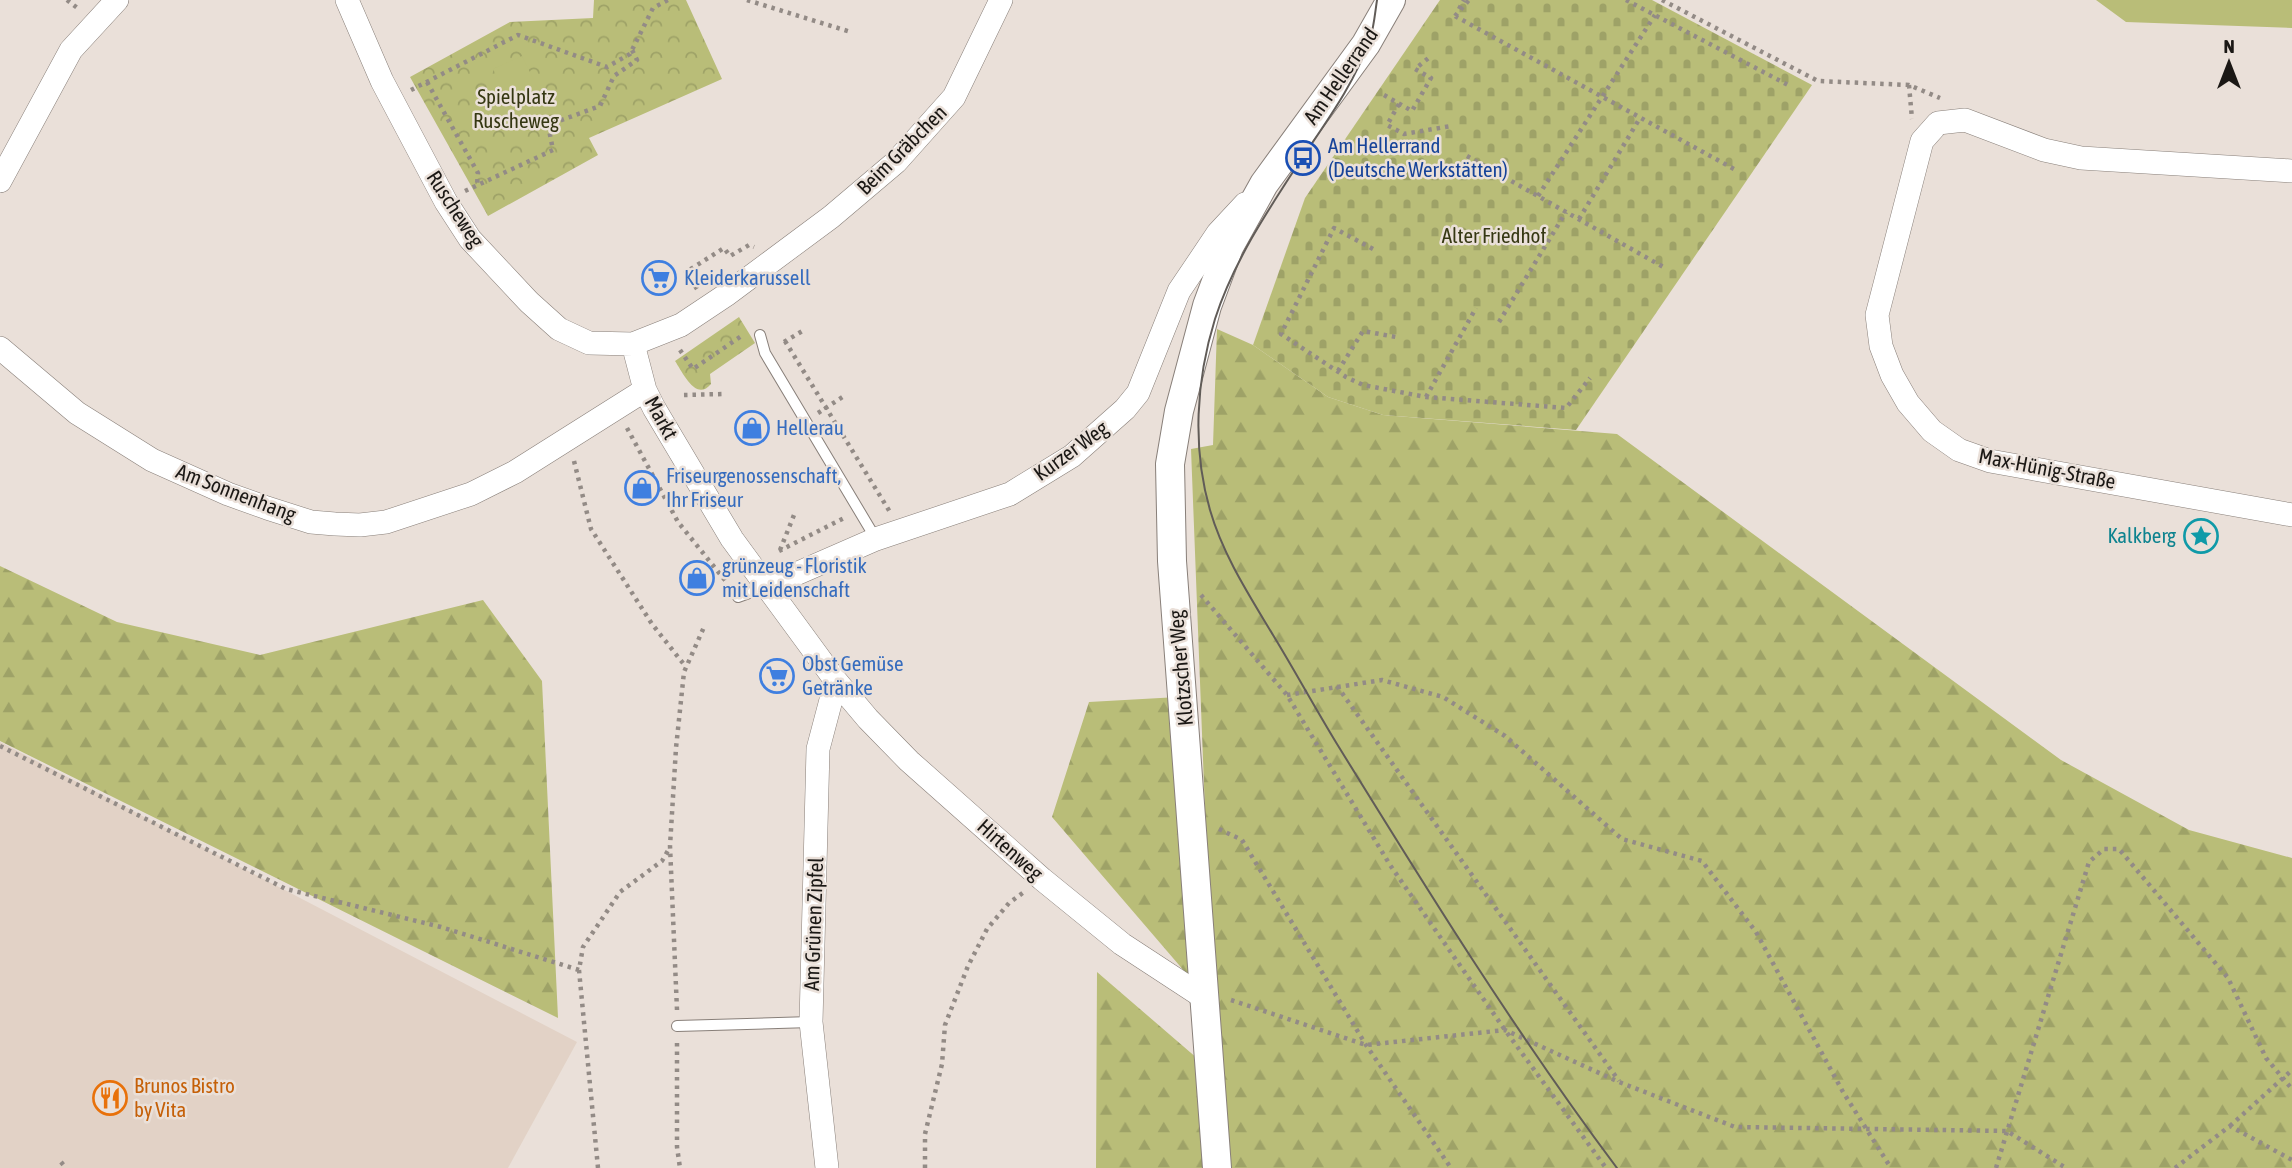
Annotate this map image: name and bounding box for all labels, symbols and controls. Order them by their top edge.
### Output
street label: Am Hellerrand [1298,23,1382,128]
north arrow [2194,28,2264,98]
text: N [2223,35,2235,57]
park label: Spielplatz Ruscheweg [473,84,559,132]
street label: Beim Gräbchen [852,100,951,199]
place label: Am Hellerrand (Deutsche Werkstätten) [1328,133,1508,181]
bus stop icon: Am Hellerrand (Deutsche Werkstätten) [1284,139,1322,177]
street label: Ruscheweg [422,166,489,251]
park label: Alter Friedhof [1442,223,1546,247]
supermarket icon: Kleiderkarussell [640,259,678,297]
place label: Kleiderkarussell [684,265,811,289]
street label: Markt [640,392,683,443]
shop icon: Hellerau [733,409,771,447]
place label: Hellerau [776,415,844,439]
street label: Kurzer Weg [1029,415,1112,485]
street label: Max-Hünig-Straße [1977,443,2118,493]
street label: Am Sonnenhang [173,458,300,526]
place label: Friseurgenossenschaft, Ihr Friseur [666,463,841,511]
shop icon: Friseurgenossenschaft, Ihr Friseur [623,469,661,507]
place icon: Kalkberg [2182,517,2220,555]
place label: Kalkberg [2107,523,2176,547]
place label: grünzeug - Floristik mit Leidenschaft [722,553,867,601]
shop icon: grünzeug - Floristik mit Leidenschaft [678,559,716,597]
street label: Klotzscher Weg [1163,609,1197,727]
place label: Obst Gemüse Getränke [802,651,903,699]
supermarket icon: Obst Gemüse Getränke [758,657,796,695]
street label: Hirtenweg [973,814,1048,885]
street label: Am Grünen Zipfel [799,856,827,991]
place label: Brunos Bistro by Vita [134,1073,235,1121]
restaurant icon: Brunos Bistro by Vita [91,1079,129,1117]

